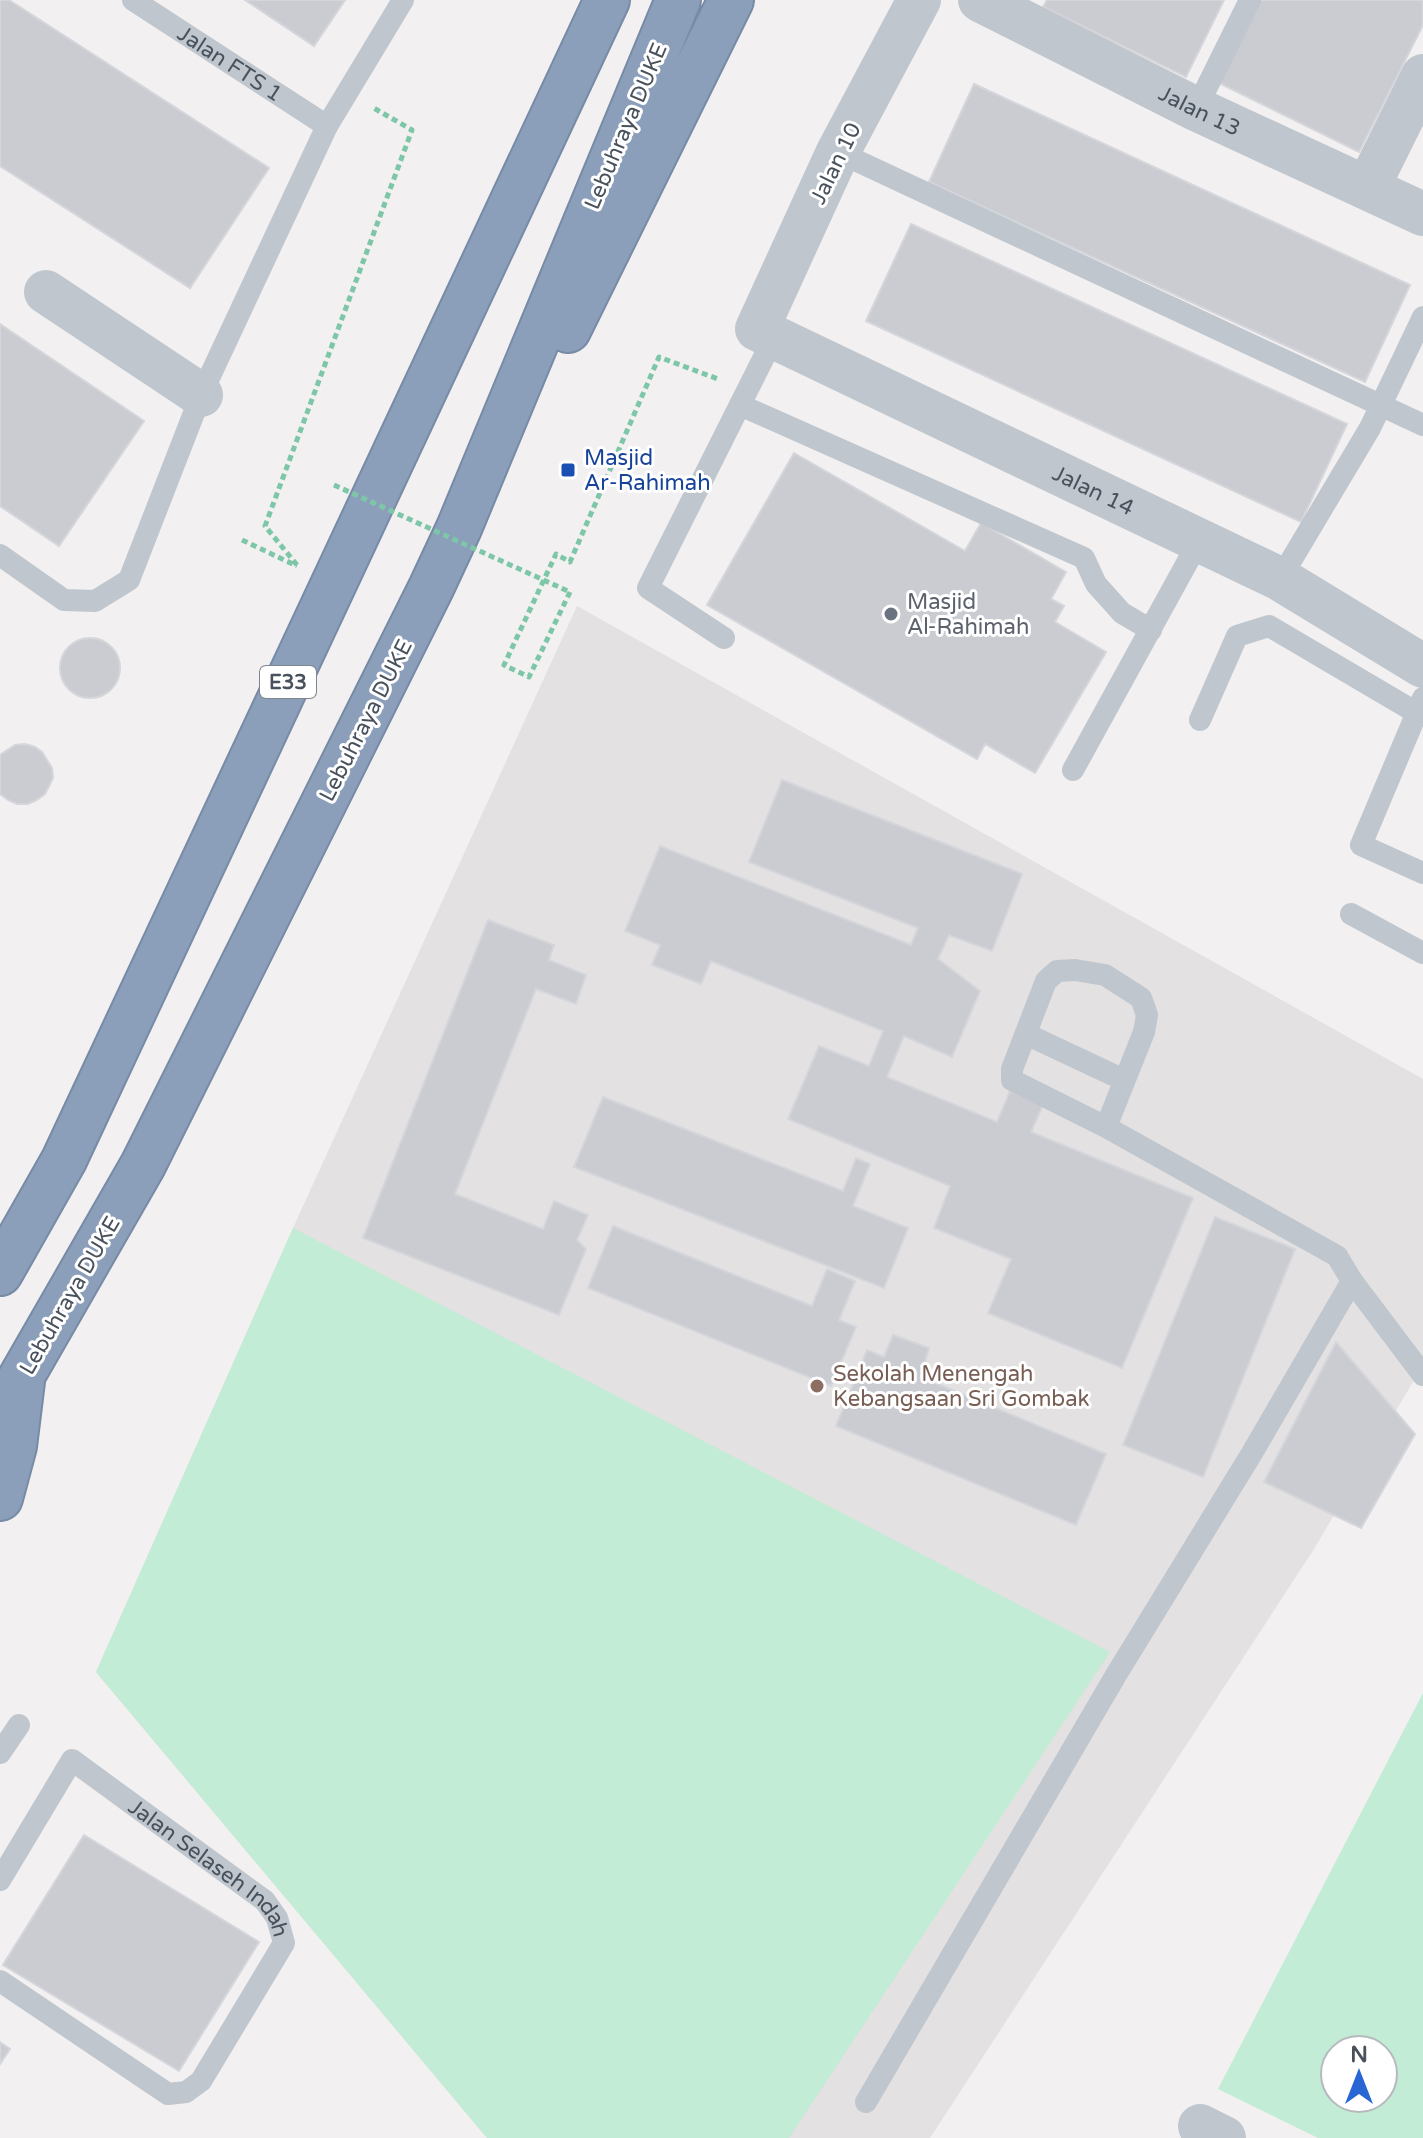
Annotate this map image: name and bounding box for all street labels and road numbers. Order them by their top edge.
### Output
street label: Jalan FTS 1 [173,21,287,107]
street label: Lebuhraya DUKE [579,39,673,213]
street label: Jalan 13 [1154,80,1244,142]
street label: Jalan 10 [805,119,867,208]
street label: Jalan 14 [1048,460,1138,521]
street label: Lebuhraya DUKE [314,635,418,806]
road number: E33 [260,666,316,698]
street label: Lebuhraya DUKE [14,1212,126,1379]
street label: Jalan Selaseh Indah [123,1794,294,1940]

